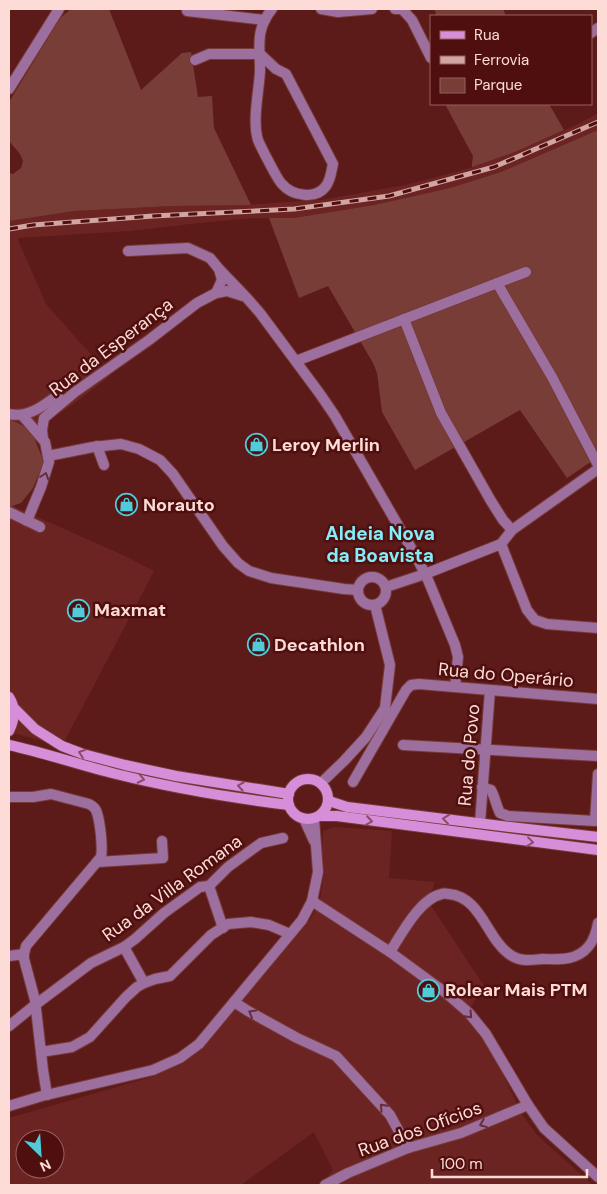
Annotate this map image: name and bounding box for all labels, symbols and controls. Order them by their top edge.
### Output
legend [430,15,592,105]
text: Rua [474,25,500,45]
text: Ferrovia [474,50,529,70]
text: Parque [474,75,522,95]
street label: Rua da Esperança [44,293,178,401]
shop icon: Leroy Merlin [244,433,268,457]
place label: Leroy Merlin [272,433,380,457]
one-way arrow [39,472,49,481]
shop icon: Norauto [115,493,139,517]
place label: Norauto [143,493,215,517]
district label: Aldeia Nova da Boavista [325,521,435,568]
shop icon: Maxmat [66,598,90,622]
place label: Maxmat [94,598,166,622]
shop icon: Decathlon [246,633,270,657]
place label: Decathlon [274,633,365,657]
street label: Rua do Operário [437,657,575,693]
street label: Rua do Povo [453,703,485,807]
one-way arrow [78,749,87,759]
one-way arrow [136,773,145,784]
one-way arrow [236,782,245,792]
one-way arrow [441,814,449,825]
one-way arrow [365,815,374,825]
street label: Rua da Villa Romana [97,829,247,947]
one-way arrow [527,836,535,847]
shop icon: Rolear Mais PTM [417,978,441,1002]
place label: Rolear Mais PTM [445,978,588,1002]
one-way arrow [463,1009,472,1018]
one-way arrow [249,1010,258,1020]
street label: Rua dos Ofícios [355,1096,485,1162]
one-way arrow [379,1103,388,1112]
one-way arrow [479,1118,487,1128]
north arrow [15,1129,65,1179]
scale bar [432,1146,587,1178]
text: 100 m [440,1154,483,1174]
text: N [37,1155,54,1176]

